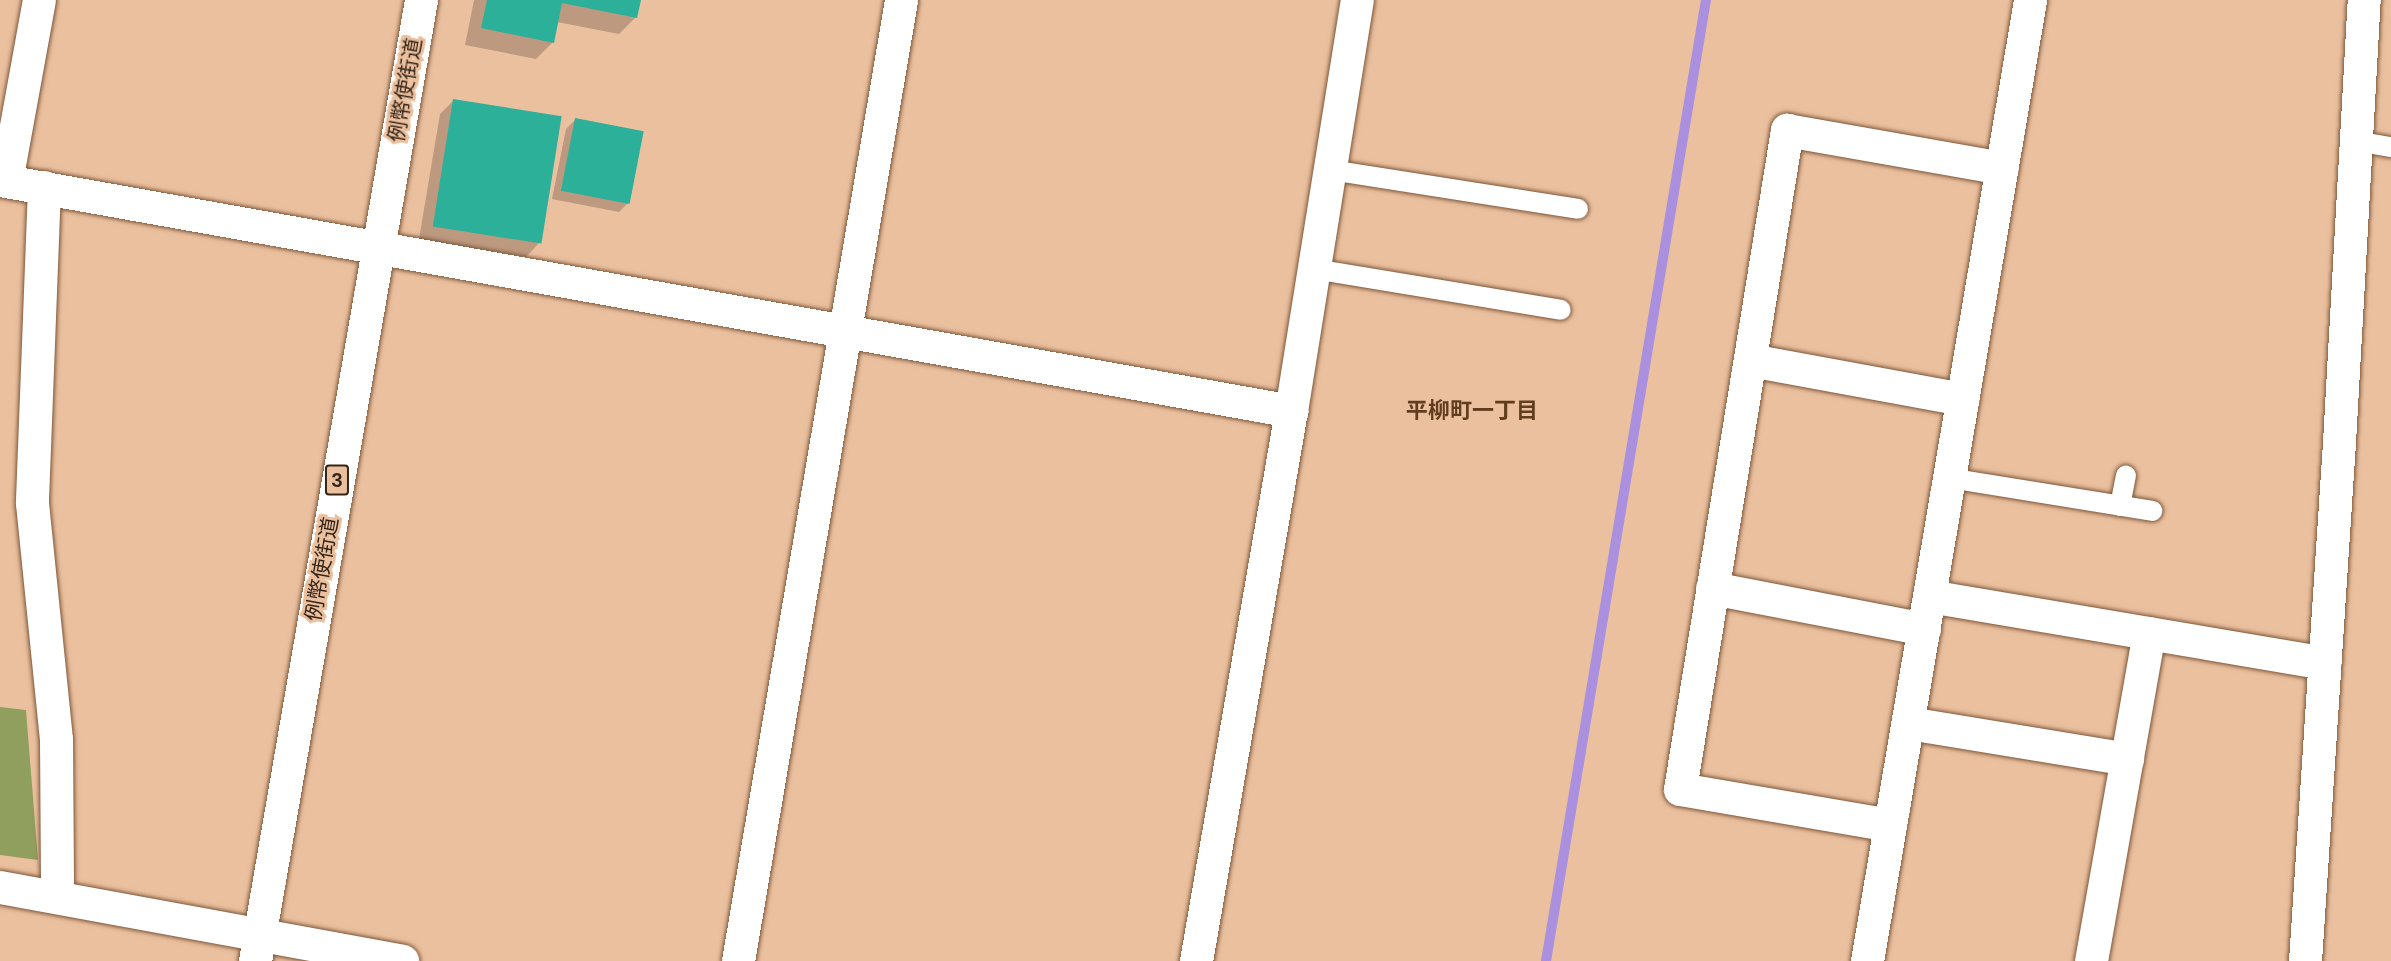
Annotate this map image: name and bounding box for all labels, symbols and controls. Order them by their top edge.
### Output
street label: 例幣使街道 [383,36,427,144]
district label: 平柳町一丁目 [1406,398,1538,424]
road number: 3 [324,463,350,497]
street label: 例幣使街道 [300,515,344,623]

